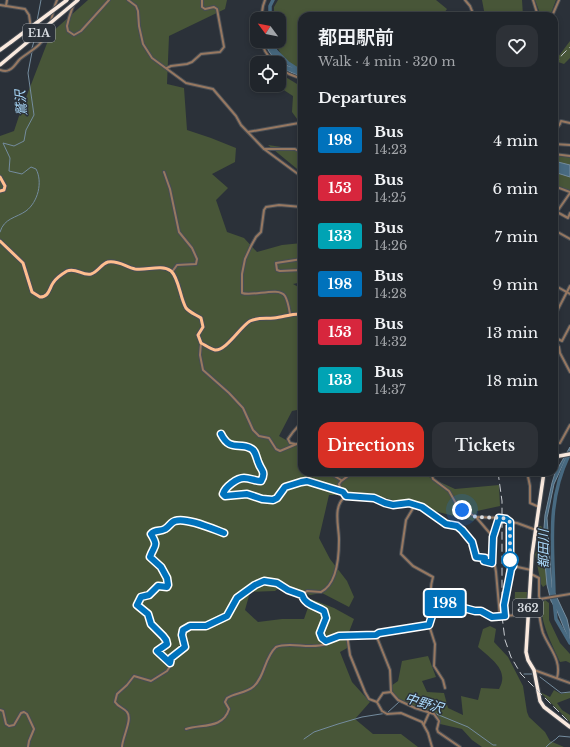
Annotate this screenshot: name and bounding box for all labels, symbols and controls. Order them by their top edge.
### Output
north arrow [250,12,286,48]
map controls [250,12,286,92]
road number: E1A [23,24,55,42]
button: heart [496,25,538,67]
text: 都田駅前 [318,26,394,49]
text: Walk · 4 min · 320 m [318,53,455,70]
button: locate [250,56,286,92]
water label: 鷲沢 [11,87,30,117]
text: Departures [318,88,407,107]
text: Bus [374,122,404,141]
text: 198 [328,131,352,149]
text: 4 min [493,131,538,150]
text: 14:23 [374,141,407,158]
text: Bus [374,170,404,189]
text: 153 [328,179,352,197]
text: 6 min [493,179,538,198]
text: 14:25 [374,189,407,206]
text: Bus [374,218,404,237]
text: 133 [328,227,352,245]
text: 7 min [495,227,538,246]
text: 14:26 [374,237,407,254]
text: Bus [374,266,404,285]
text: 198 [328,275,352,293]
text: 9 min [493,275,538,294]
text: 14:28 [374,285,407,302]
text: Bus [374,314,404,333]
text: 153 [328,323,352,341]
text: 13 min [486,323,538,342]
text: 14:32 [374,333,407,350]
text: Bus [374,362,404,381]
text: 133 [328,371,352,389]
text: 18 min [486,371,538,390]
text: 14:37 [374,381,406,398]
button: Directions [318,422,424,468]
button: Tickets [432,422,538,468]
your location [452,500,472,520]
water label: 都田川 [535,528,552,569]
unlabelled marker [501,551,519,569]
line badge: 198 [422,590,468,616]
text: 198 [433,594,457,612]
road number: 362 [513,599,543,617]
water label: 中野沢 [403,689,447,717]

